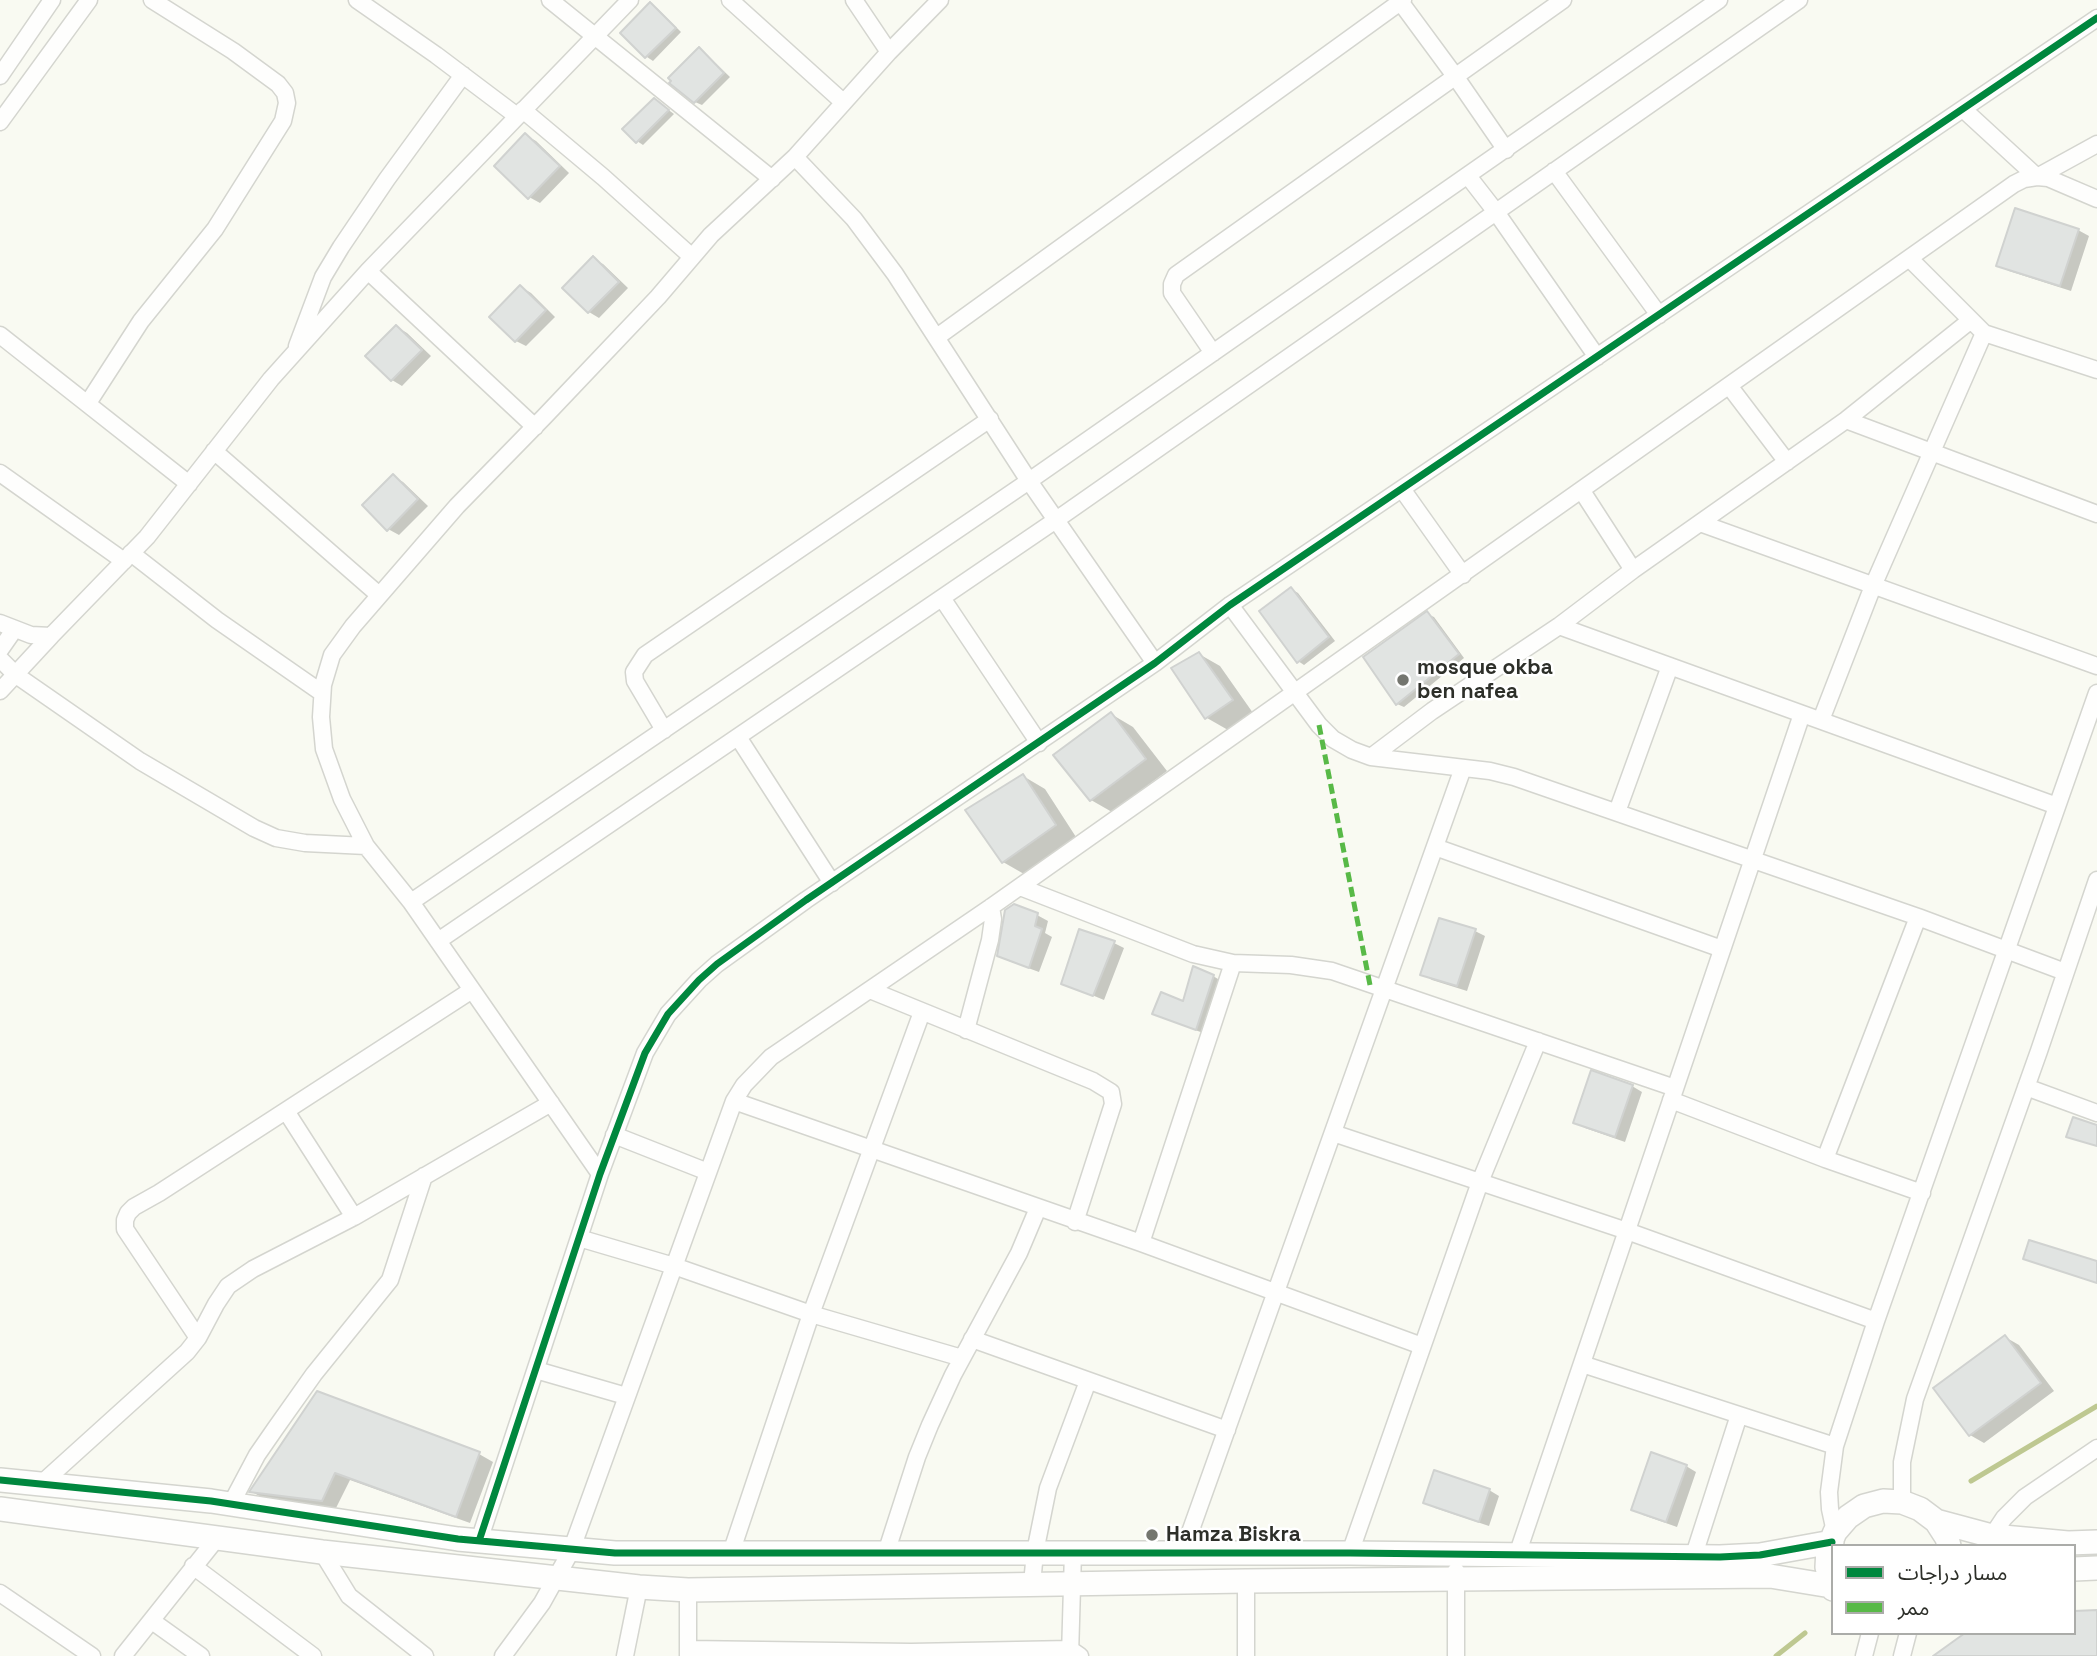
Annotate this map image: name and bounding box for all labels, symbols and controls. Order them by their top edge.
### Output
place label: mosque okba ben nafea [1417,655,1553,705]
marker: mosque okba ben nafea [1395,672,1411,688]
place label: Hamza Biskra [1166,1522,1301,1548]
marker: Hamza Biskra [1144,1527,1160,1543]
legend [1831,1544,2076,1635]
text: مسار دراجات [1898,1559,2008,1586]
text: ممر [1898,1594,1929,1621]

